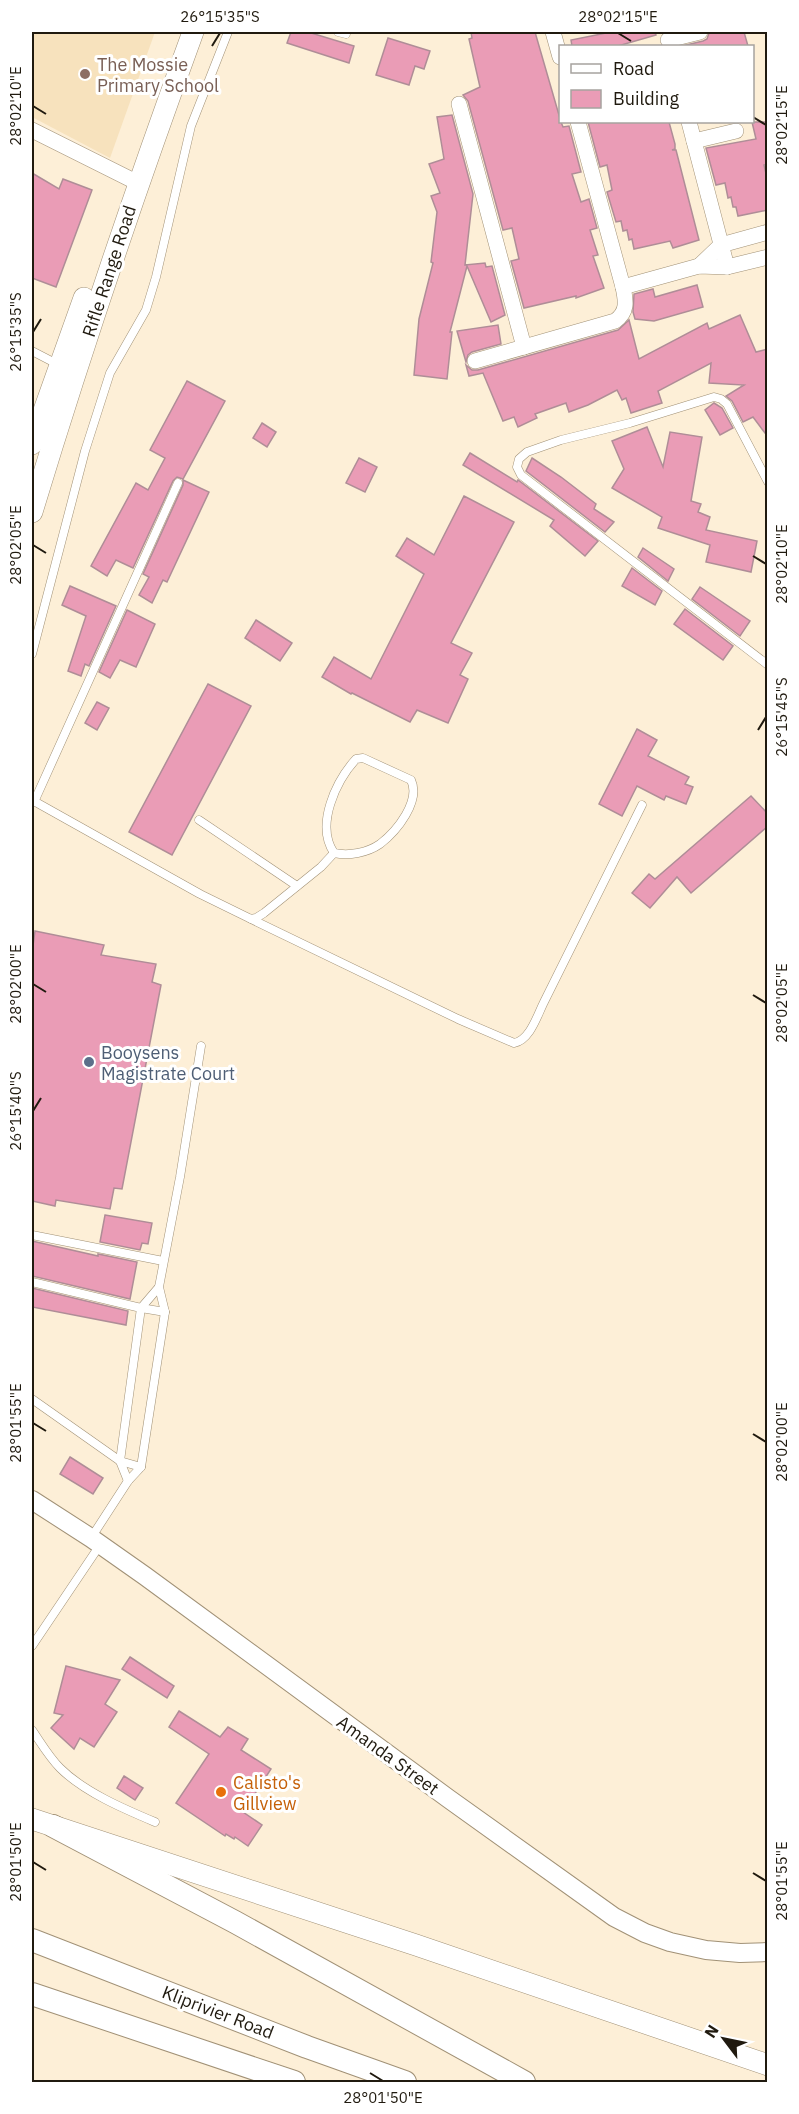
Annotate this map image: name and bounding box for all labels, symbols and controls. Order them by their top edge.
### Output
text: 26°15'35"S [180,7,260,26]
text: 28°02'15"E [578,7,658,26]
legend [559,45,754,123]
place label: The Mossie Primary School [97,53,219,97]
text: Road [613,57,654,80]
text: 28°02'10"E [6,66,25,146]
marker: The Mossie Primary School [78,67,92,81]
text: 28°02'15"E [772,85,791,165]
text: Building [613,87,680,110]
street label: Rifle Range Road [77,202,141,340]
text: 26°15'35"S [6,292,25,372]
text: 28°02'05"E [6,505,25,585]
text: 28°02'10"E [772,524,791,604]
text: 26°15'45"S [772,677,791,757]
text: 28°02'00"E [6,944,25,1024]
text: 28°02'05"E [772,963,791,1043]
place label: Booysens Magistrate Court [101,1041,235,1085]
marker: Booysens Magistrate Court [82,1055,96,1069]
text: 26°15'40"S [6,1071,25,1151]
text: 28°01'55"E [6,1383,25,1463]
text: 28°02'00"E [772,1402,791,1482]
street label: Amanda Street [332,1710,444,1800]
place label: Calisto's Gillview [233,1771,301,1815]
marker: Calisto's Gillview [214,1785,228,1799]
text: 28°01'50"E [6,1822,25,1902]
text: 28°01'55"E [772,1841,791,1921]
street label: Kliprivier Road [159,1980,277,2044]
north arrow [694,2009,754,2069]
text: N [700,2021,723,2041]
text: 28°01'50"E [343,2088,423,2107]

